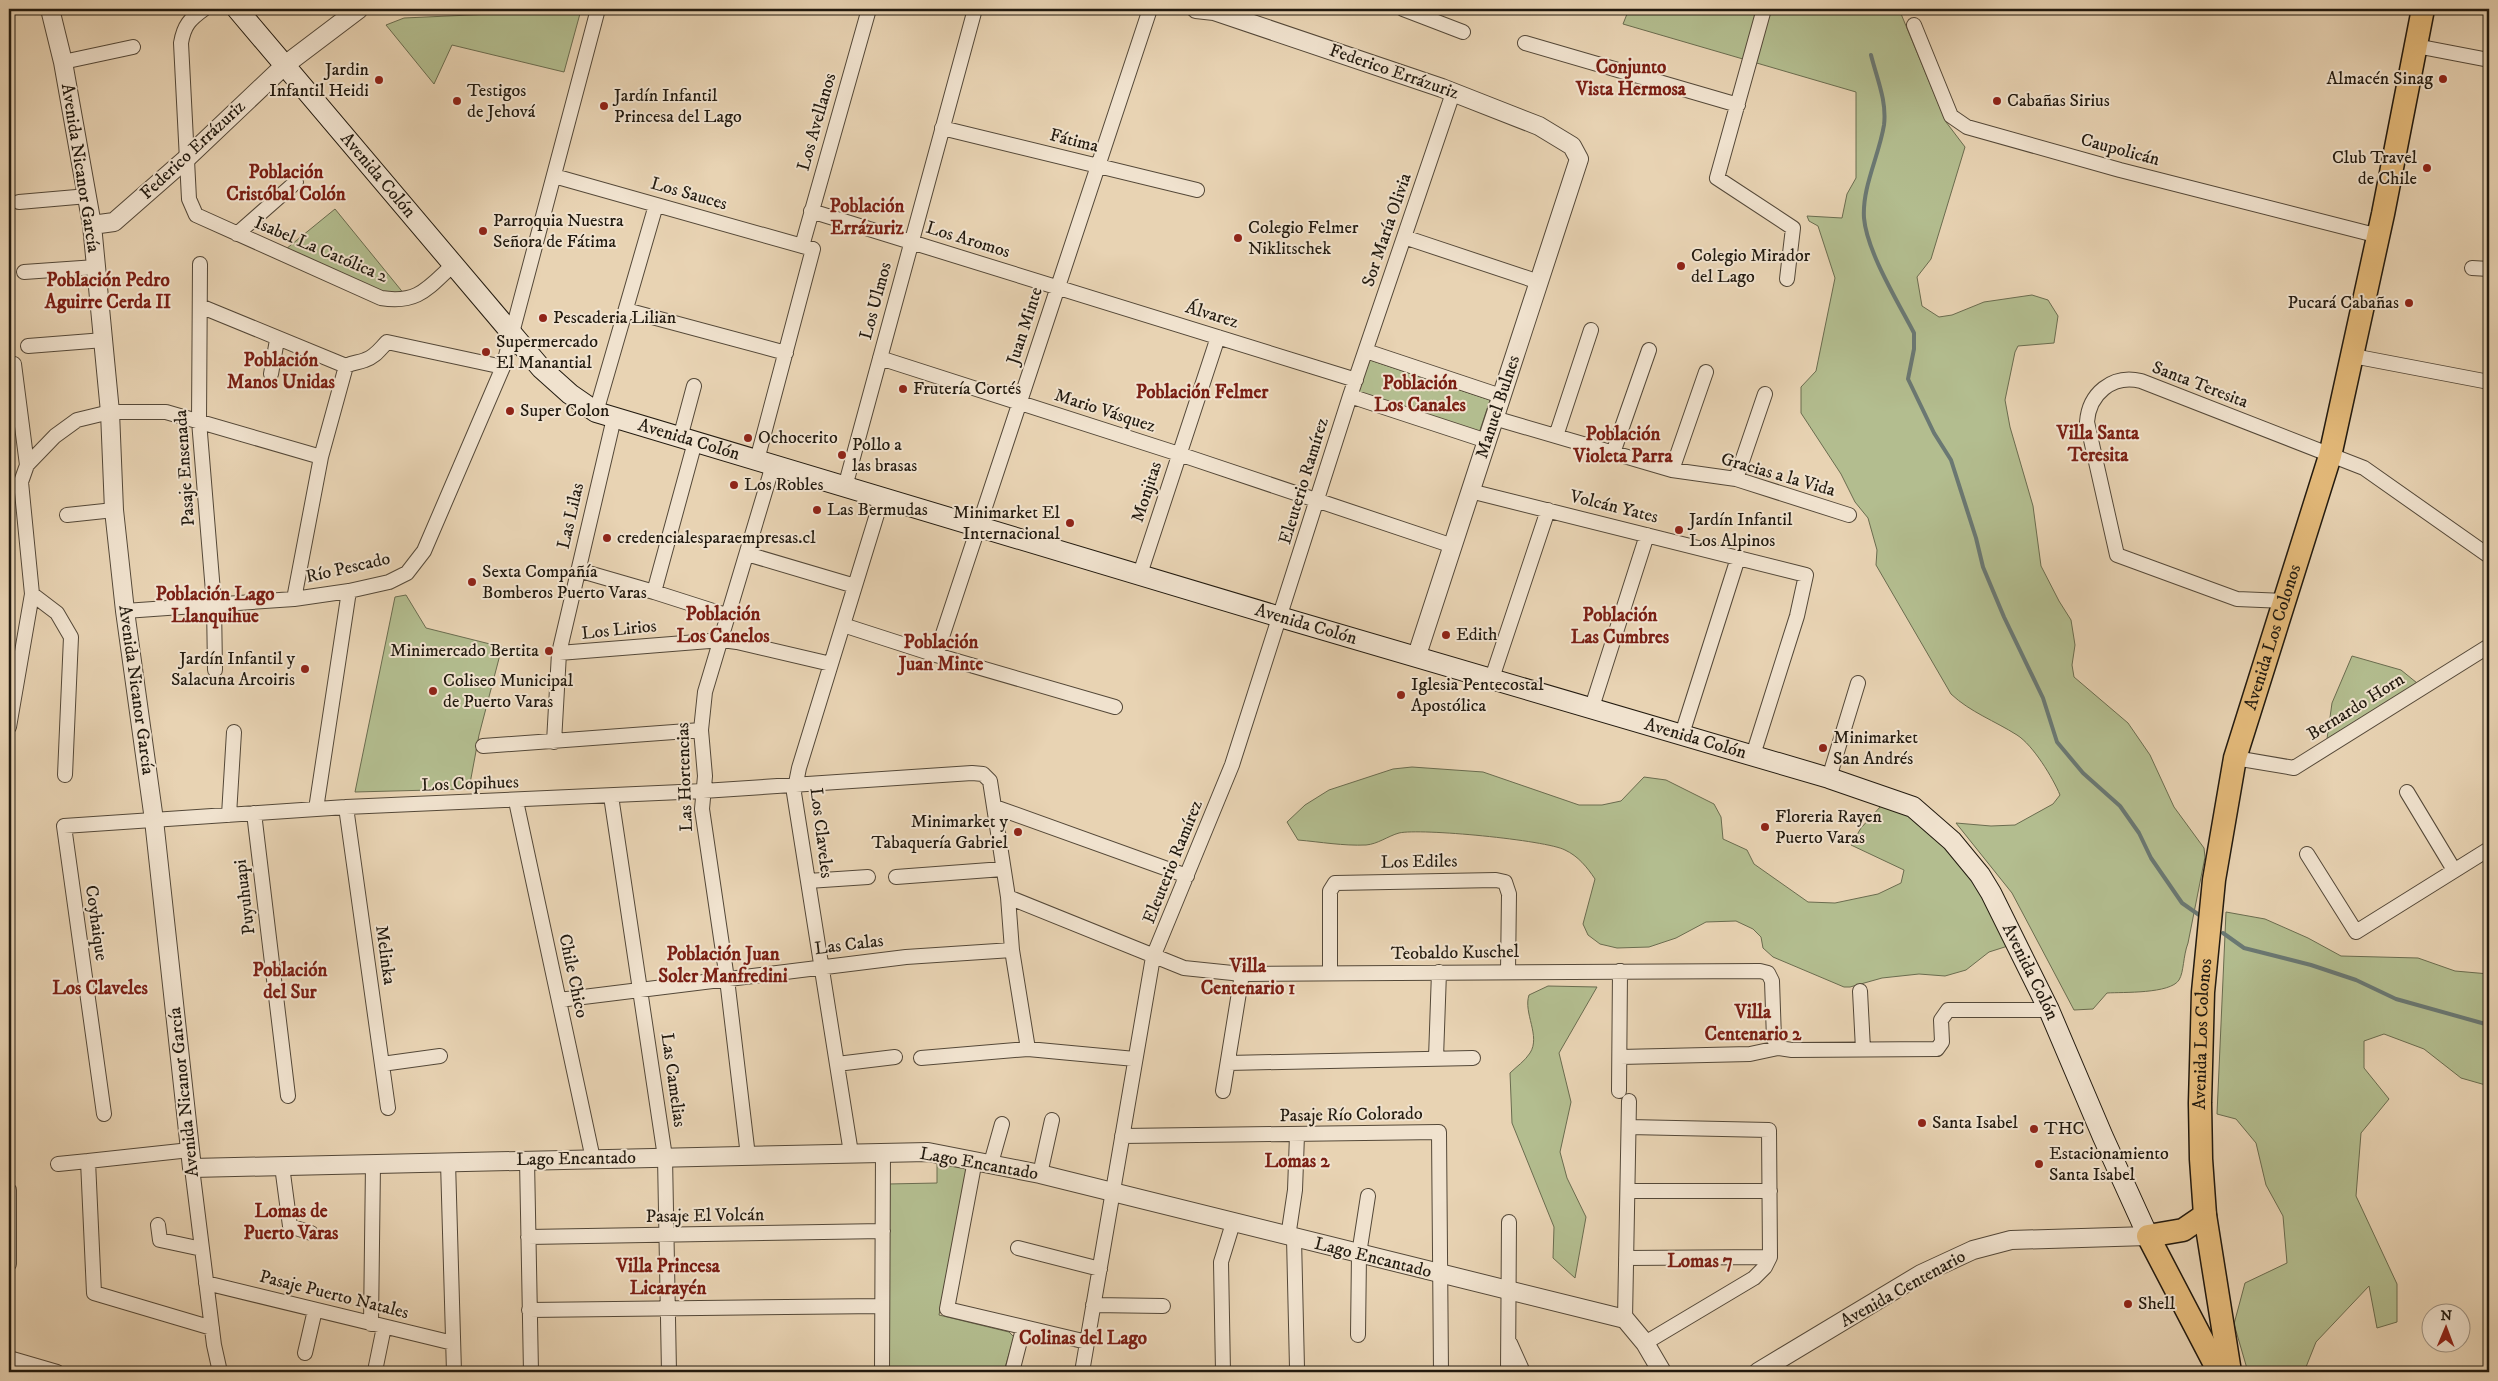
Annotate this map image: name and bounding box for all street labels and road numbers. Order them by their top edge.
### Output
street label: Federico Errázuriz [1326,40,1462,105]
street label: Los Avellanos [793,71,841,173]
street label: Avenida Nicanor García [56,82,104,254]
street label: Federico Errázuriz [136,96,250,204]
street label: Fátima [1047,124,1101,158]
street label: Avenida Colón [335,128,421,223]
street label: Caupolicán [2078,129,2162,171]
street label: Sor María Olivia [1357,170,1417,290]
street label: Los Sauces [648,173,730,215]
street label: Isabel La Católica 2 [251,212,391,288]
street label: Los Aromos [923,217,1013,263]
street label: Los Ulmos [855,260,897,342]
street label: Juan Minte [1002,285,1048,369]
street label: Álvarez [1183,296,1242,334]
street label: Manuel Bulnes [1471,353,1525,461]
street label: Santa Teresita [2149,357,2251,414]
street label: Mario Vásquez [1052,384,1158,438]
street label: Pasaje Ensenada [170,409,200,527]
street label: Avenida Colón [635,414,743,466]
street label: Eleuterio Ramírez [1274,415,1334,547]
street label: Gracias a la Vida [1718,448,1838,502]
street label: Monjitas [1127,459,1167,525]
street label: Las Lilas [553,481,589,551]
street label: Volcán Yates [1567,485,1660,529]
street label: Río Pescado [304,548,393,588]
street label: Avenida Los Colonos [2240,562,2306,713]
street label: Avenida Colón [1252,599,1360,650]
street label: Avenida Nicanor García [113,604,159,776]
street label: Los Lirios [580,615,658,645]
street label: Bernardo Horn [2303,668,2409,746]
street label: Avenida Colón [1642,713,1750,764]
street label: Las Hortencias [672,722,698,832]
street label: Los Copihues [421,771,519,797]
street label: Los Claveles [805,787,837,879]
street label: Eleuterio Ramírez [1138,797,1208,927]
street label: Los Ediles [1380,850,1458,874]
street label: Puyuhuapi [229,858,261,936]
street label: Coyhaique [80,884,112,962]
street label: Avenida Colón [1997,920,2063,1024]
street label: Melinka [370,924,400,986]
street label: Las Calas [813,930,885,960]
street label: Chile Chico [553,932,593,1020]
street label: Teobaldo Kuschel [1391,941,1520,965]
street label: Avenida Los Colonos [2189,957,2217,1110]
street label: Avenida Nicanor García [164,1006,204,1178]
street label: Las Camelias [656,1032,690,1128]
street label: Pasaje Río Colorado [1279,1103,1423,1127]
street label: Lago Encantado [918,1143,1040,1185]
street label: Lago Encantado [516,1147,636,1171]
street label: Pasaje El Volcán [645,1204,765,1228]
street label: Lago Encantado [1312,1233,1434,1283]
street label: Avenida Centenario [1836,1245,1970,1333]
street label: Pasaje Puerto Natales [257,1266,411,1324]

